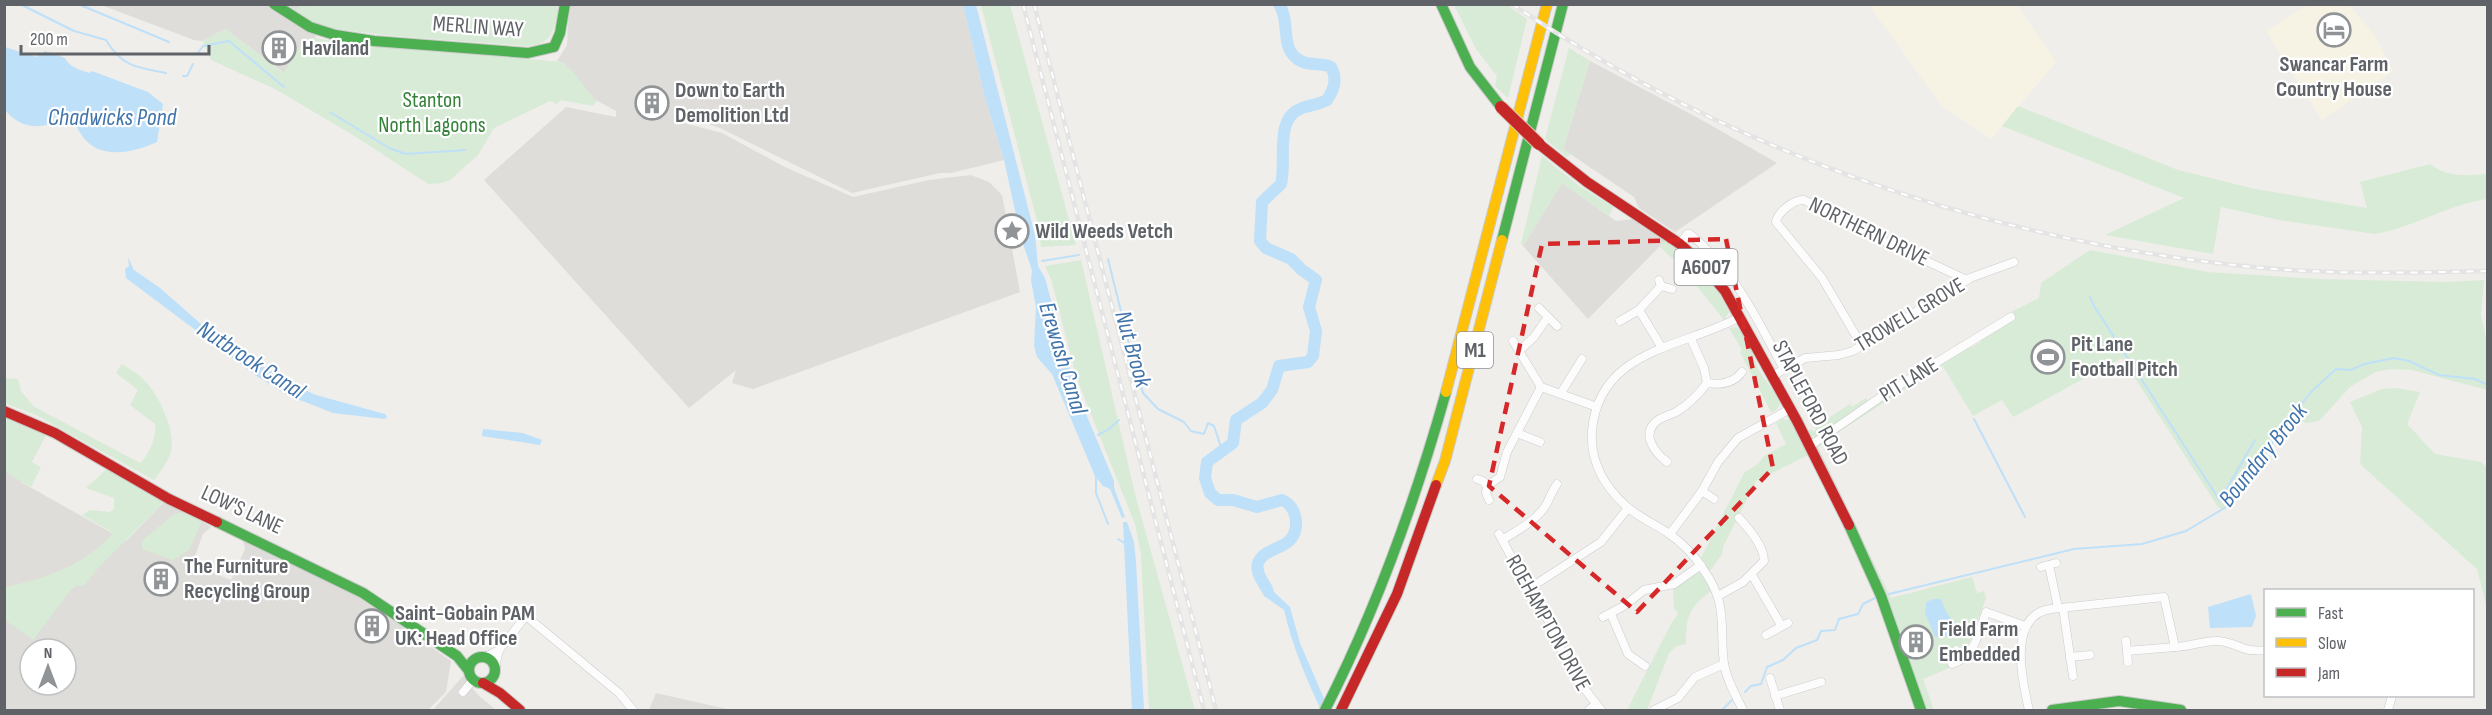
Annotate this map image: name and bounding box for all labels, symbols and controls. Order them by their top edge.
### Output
street label: MERLIN WAY [432,10,524,44]
hotel icon: Swancar Farm Country House [2316,12,2352,48]
scale bar [21,18,208,56]
text: 200 m [30,29,68,50]
building icon: Haviland [261,30,297,66]
place label: Haviland [302,35,369,62]
place label: Swancar Farm Country House [2276,51,2392,103]
place label: Down to Earth Demolition Ltd [675,77,789,129]
building icon: Down to Earth Demolition Ltd [634,85,670,121]
park label: Stanton North Lagoons [378,87,486,139]
water label: Chadwicks Pond [48,103,178,132]
street label: NORTHERN DRIVE [1804,191,1934,273]
place icon: Wild Weeds Vetch [994,213,1030,249]
place label: Wild Weeds Vetch [1035,218,1173,245]
road number: A6007 [1674,249,1738,285]
street label: TROWELL GROVE [1850,272,1970,358]
water label: Erewash Canal [1032,299,1094,418]
water label: Nut Brook [1108,307,1158,392]
water label: Nutbrook Canal [192,315,311,406]
place label: Pit Lane Football Pitch [2071,331,2178,383]
road number: M1 [1457,332,1493,368]
street label: STAPLEFORD ROAD [1766,336,1854,470]
sports icon: Pit Lane Football Pitch [2030,339,2066,375]
street label: PIT LANE [1875,352,1943,408]
water label: Boundary Brook [2212,397,2314,513]
street label: LOW'S LANE [197,479,287,541]
street label: ROEHAMPTON DRIVE [1499,550,1597,696]
place label: The Furniture Recycling Group [184,553,310,605]
building icon: The Furniture Recycling Group [143,561,179,597]
legend [2264,589,2474,697]
place label: Saint-Gobain PAM UK: Head Office [395,600,535,652]
text: Fast [2318,603,2344,624]
building icon: Saint-Gobain PAM UK: Head Office [354,608,390,644]
place label: Field Farm Embedded [1939,616,2020,668]
building icon: Field Farm Embedded [1898,624,1934,660]
text: Slow [2318,633,2347,654]
north arrow [18,637,78,697]
text: N [44,644,52,663]
text: Jam [2317,663,2340,684]

